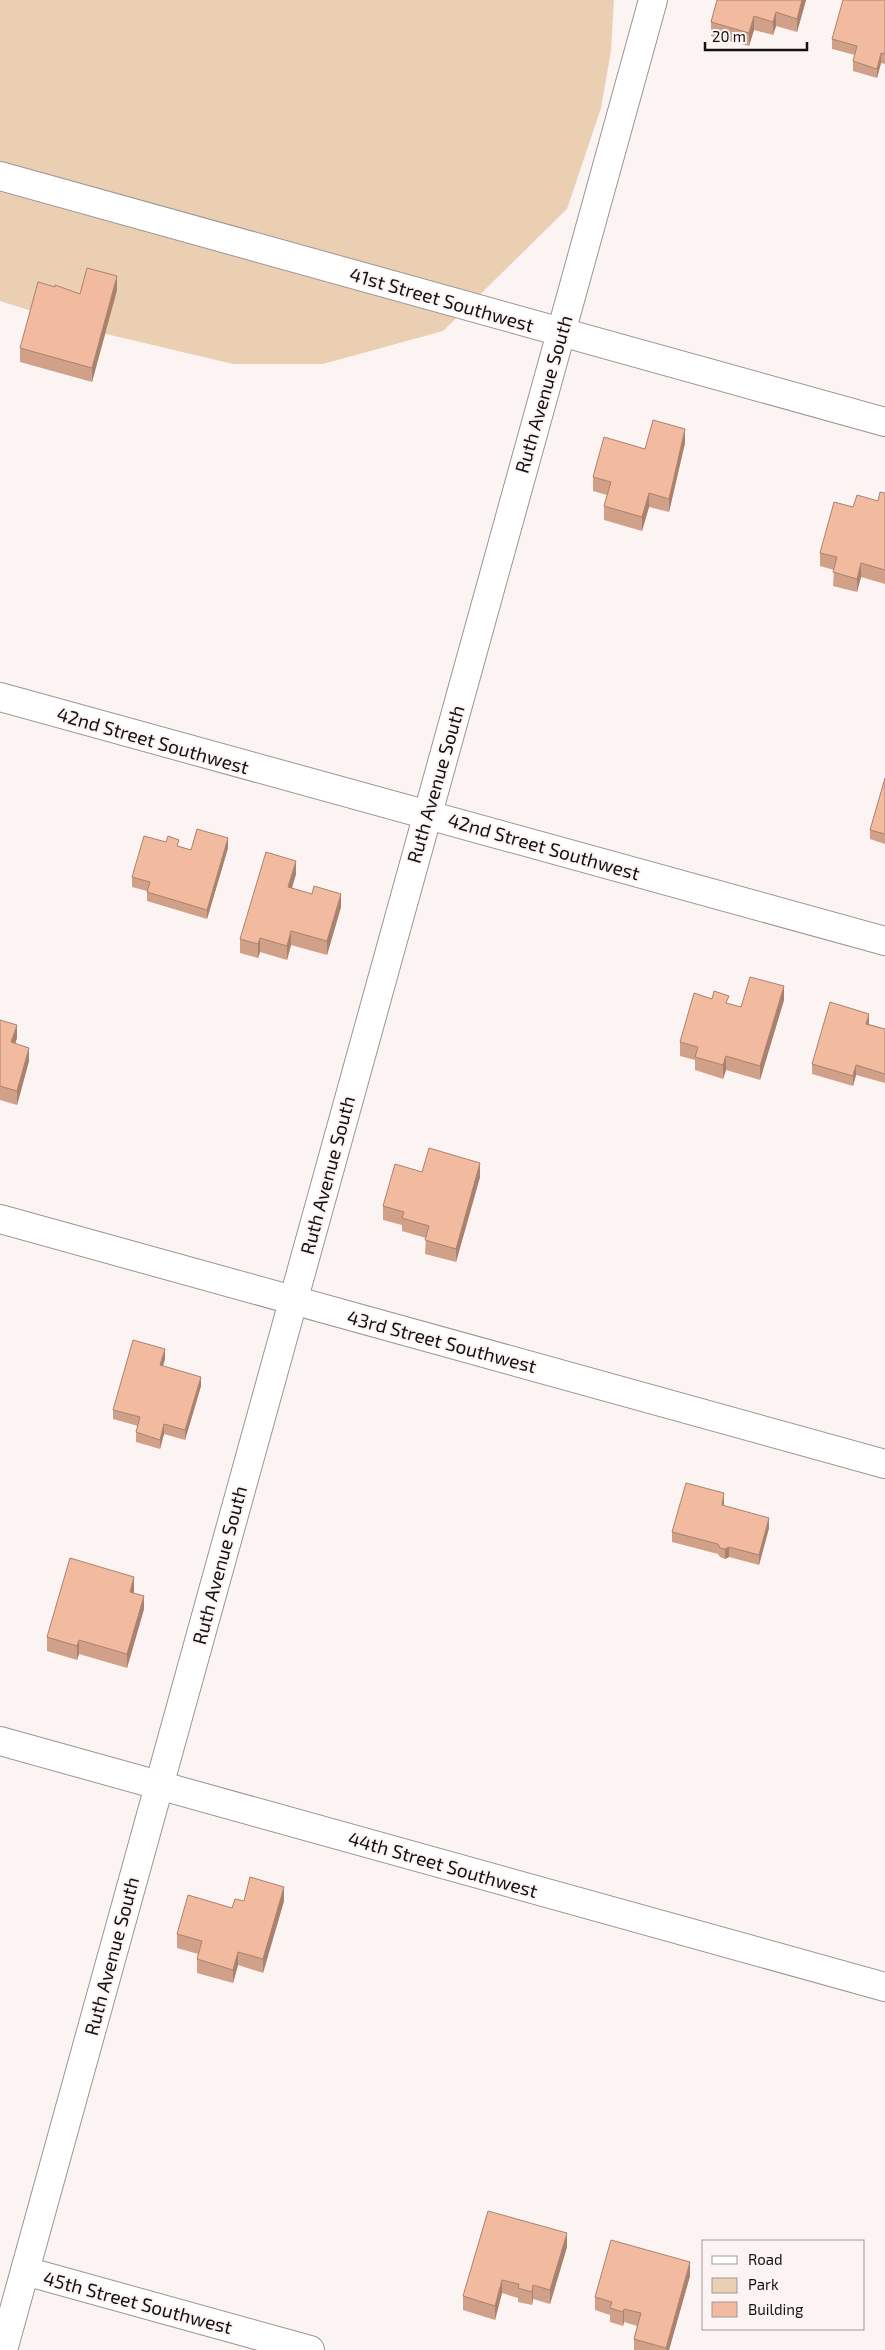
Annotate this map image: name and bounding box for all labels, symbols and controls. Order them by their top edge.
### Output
scale bar [705,20,808,52]
text: 20 m [712,27,746,45]
street label: 41st Street Southwest [347,262,537,336]
street label: Ruth Avenue South [509,312,577,476]
street label: 42nd Street Southwest [54,702,252,778]
street label: Ruth Avenue South [401,702,469,866]
street label: 42nd Street Southwest [445,808,643,884]
street label: Ruth Avenue South [295,1093,359,1257]
street label: 43rd Street Southwest [345,1305,539,1377]
street label: Ruth Avenue South [187,1483,251,1647]
street label: 44th Street Southwest [346,1826,540,1902]
street label: Ruth Avenue South [79,1874,143,2038]
legend [702,2240,865,2330]
text: Road [748,2250,783,2268]
street label: 45th Street Southwest [41,2266,235,2338]
text: Park [748,2275,779,2293]
text: Building [748,2300,804,2318]

